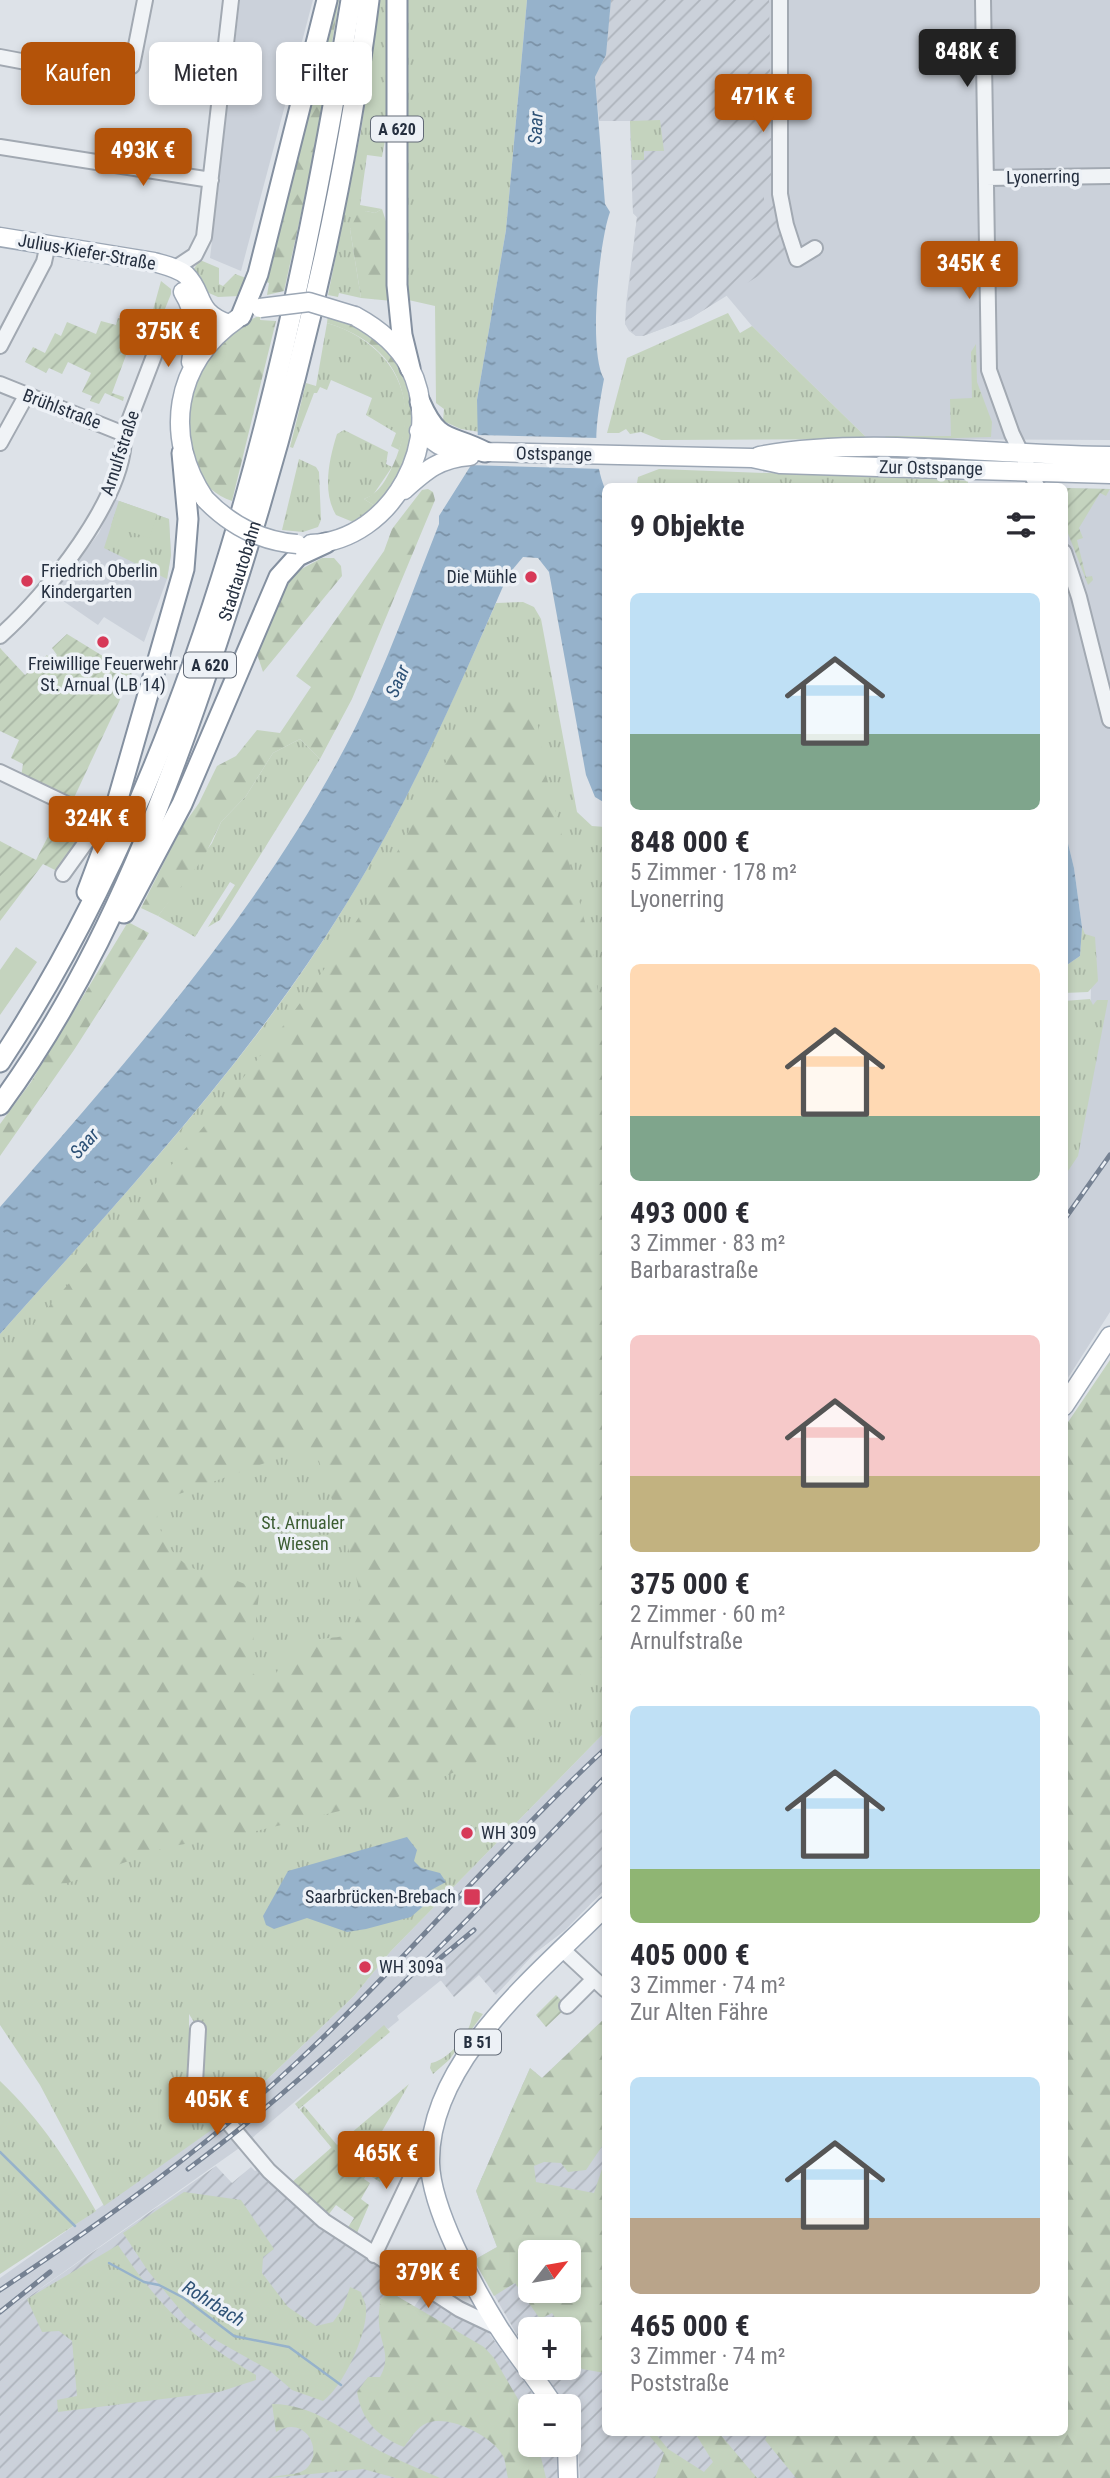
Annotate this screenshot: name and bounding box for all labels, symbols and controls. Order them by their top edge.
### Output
pin: 848K € [910,29,1024,89]
text: 848K € [935,38,999,65]
chip: Kaufen [21,42,135,105]
chip: Mieten [149,42,262,105]
chip: Filter [276,42,372,105]
pin: 471K € [706,74,820,134]
text: 471K € [731,83,795,110]
water label: Saar [523,111,548,145]
road number: A 620 [371,116,423,141]
pin: 493K € [86,128,200,188]
text: 493K € [111,137,175,164]
street label: Lyonerring [1006,165,1080,188]
street label: Julius-Kiefer-Straße [17,229,158,274]
pin: 345K € [912,242,1026,301]
text: 345K € [937,250,1001,277]
pin: 375K € [111,310,225,369]
text: 375K € [136,318,200,345]
street label: Brühlstraße [20,384,104,433]
street label: Arnulfstraße [96,408,143,498]
street label: Ostspange [516,442,592,465]
street label: Zur Ostspange [879,456,983,479]
icon: filters [1002,506,1040,544]
text: 9 Objekte [630,508,745,543]
street label: Stadtautobahn [214,518,265,624]
place label: Friedrich Oberlin Kindergarten [41,560,158,602]
place label: Die Mühle [446,566,517,587]
marker: Die Mühle [523,569,539,585]
marker: Friedrich Oberlin Kindergarten [19,573,35,589]
marker: Freiwillige Feuerwehr St. Arnual (LB 14) [95,634,111,650]
icon: home [772,638,898,764]
road number: A 620 [184,652,236,678]
place label: Freiwillige Feuerwehr St. Arnual (LB 14) [28,653,179,696]
water label: Saar [380,661,415,701]
pin: 324K € [40,796,154,856]
text: 324K € [65,805,129,832]
text: 848 000 € [630,824,750,859]
text: 5 Zimmer · 178 m² [630,859,797,886]
text: Lyonerring [630,886,724,913]
icon: home [772,1009,898,1135]
water label: Saar [65,1123,104,1163]
text: 493 000 € [630,1195,750,1230]
text: 3 Zimmer · 83 m² [630,1230,785,1257]
text: Barbarastraße [630,1257,758,1284]
icon: home [772,1380,898,1506]
park label: St. Arnualer Wiesen [261,1512,345,1554]
text: 375 000 € [630,1566,750,1601]
text: 2 Zimmer · 60 m² [630,1601,785,1628]
text: Arnulfstraße [630,1628,743,1655]
icon: home [772,1751,898,1877]
place label: WH 309 [481,1822,537,1843]
marker: WH 309 [459,1825,475,1841]
place label: Saarbrücken-Brebach [305,1886,456,1907]
marker: Saarbrücken-Brebach [462,1887,482,1907]
text: 405 000 € [630,1937,750,1972]
place label: WH 309a [379,1956,443,1977]
marker: WH 309a [357,1959,373,1975]
text: 3 Zimmer · 74 m² [630,1972,785,1999]
text: Zur Alten Fähre [630,1999,768,2026]
road number: B 51 [455,2030,501,2054]
pin: 405K € [160,2078,274,2137]
text: 405K € [185,2086,249,2113]
icon: home [772,2122,898,2248]
pin: 465K € [329,2132,443,2191]
text: 465K € [354,2140,418,2167]
north arrow [518,2240,581,2303]
map controls [518,2240,581,2457]
pin: 379K € [371,2250,485,2310]
text: 379K € [396,2259,460,2286]
water label: Rohrbach [178,2275,249,2331]
text: 465 000 € [630,2308,750,2343]
button: + [518,2317,581,2380]
text: 3 Zimmer · 74 m² [630,2343,785,2370]
text: Poststraße [630,2370,729,2397]
button: − [518,2394,581,2457]

